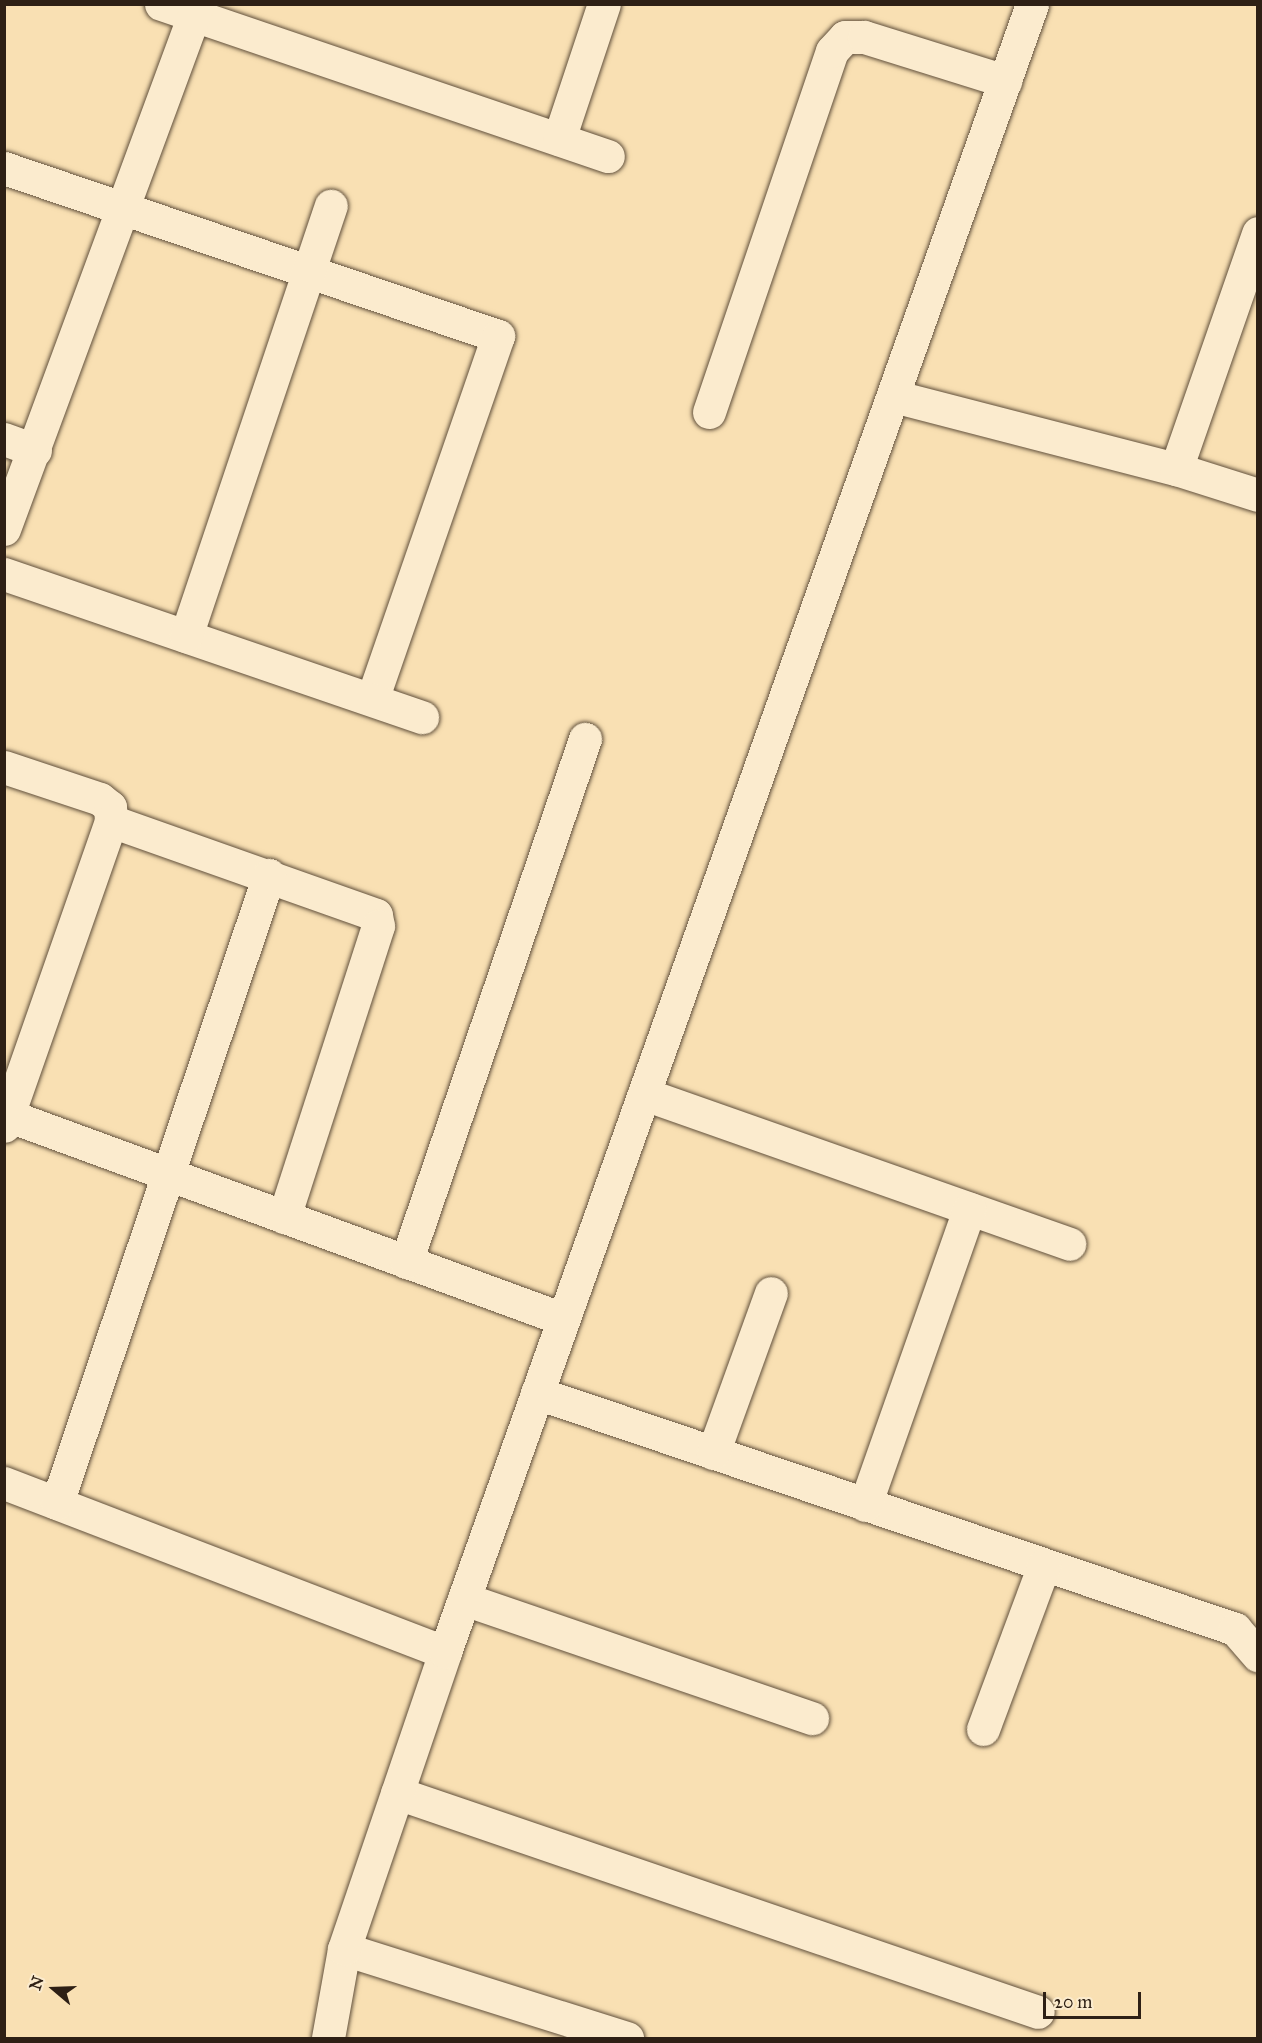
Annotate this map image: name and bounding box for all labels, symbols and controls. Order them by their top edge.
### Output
north arrow [24,1959,84,2019]
text: N [25,1973,48,1992]
scale bar [1046,1980,1144,2018]
text: 20 m [1054,1991,1092,2013]

